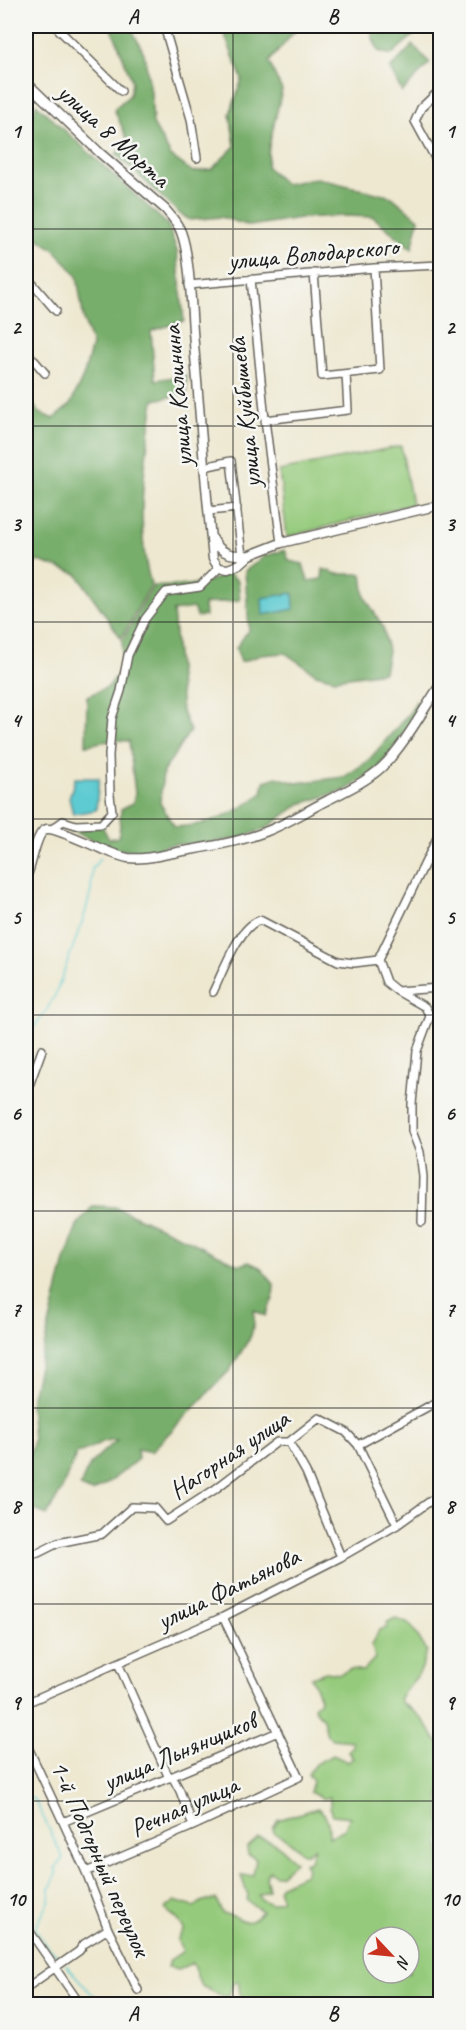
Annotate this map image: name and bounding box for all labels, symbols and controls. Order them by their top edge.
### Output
text: A [128,4,140,29]
text: B [328,4,340,29]
street label: улица 8 Марта [49,75,178,196]
text: 1 [12,119,23,144]
text: 1 [446,119,457,144]
street label: улица Володарского [225,229,402,278]
text: 2 [12,315,23,340]
text: 2 [446,315,457,340]
street label: улица Калинина [155,322,200,470]
street label: улица Куйбышева [220,335,269,491]
text: 3 [12,512,23,537]
text: 3 [446,512,457,537]
text: 4 [12,708,24,733]
text: 4 [446,708,458,733]
text: 5 [12,905,23,930]
text: 5 [446,905,457,930]
text: 6 [11,1101,22,1126]
text: 6 [445,1101,456,1126]
text: 7 [12,1297,23,1322]
text: 7 [446,1297,457,1322]
street label: Нагорная улица [163,1401,297,1507]
text: 8 [12,1494,24,1519]
text: 8 [446,1494,458,1519]
street label: улица Фатьянова [150,1539,306,1638]
text: 9 [12,1690,23,1715]
text: 9 [446,1690,457,1715]
street label: улица Льнянщиков [96,1703,265,1799]
street label: 1-й Подгорный переулок [43,1755,159,1963]
street label: Речная улица [125,1767,245,1845]
text: 10 [7,1887,27,1912]
text: 10 [441,1887,461,1912]
north arrow [361,1925,421,1985]
text: N [391,1952,415,1973]
text: A [128,2001,140,2026]
text: B [328,2001,340,2026]

